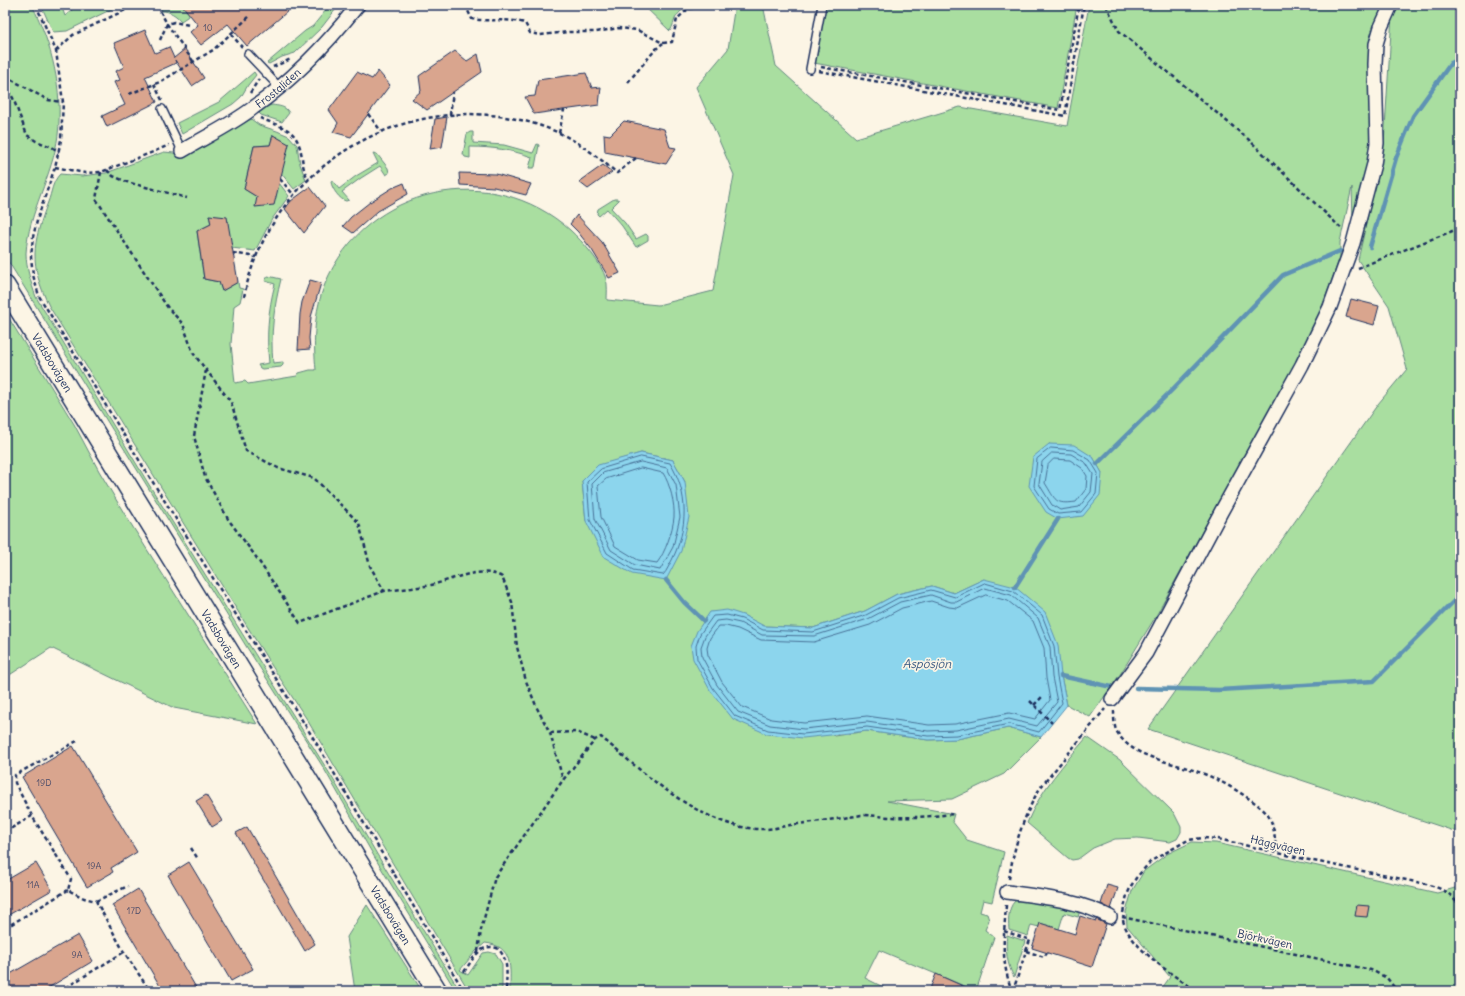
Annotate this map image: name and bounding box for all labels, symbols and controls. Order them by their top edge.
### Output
house number: 10 [203,22,213,33]
street label: Frostaliden [252,65,304,111]
street label: Vadsbovägen [29,331,75,395]
street label: Vadsbovägen [198,607,245,671]
water label: Aspösjön [903,656,952,671]
house number: 19D [36,777,52,788]
street label: Häggvägen [1249,832,1307,858]
house number: 19A [87,860,101,871]
house number: 11A [27,879,40,890]
street label: Vadsbovägen [367,883,414,947]
house number: 17D [127,905,141,916]
street label: Björkvägen [1236,926,1294,952]
house number: 9A [72,949,83,960]

